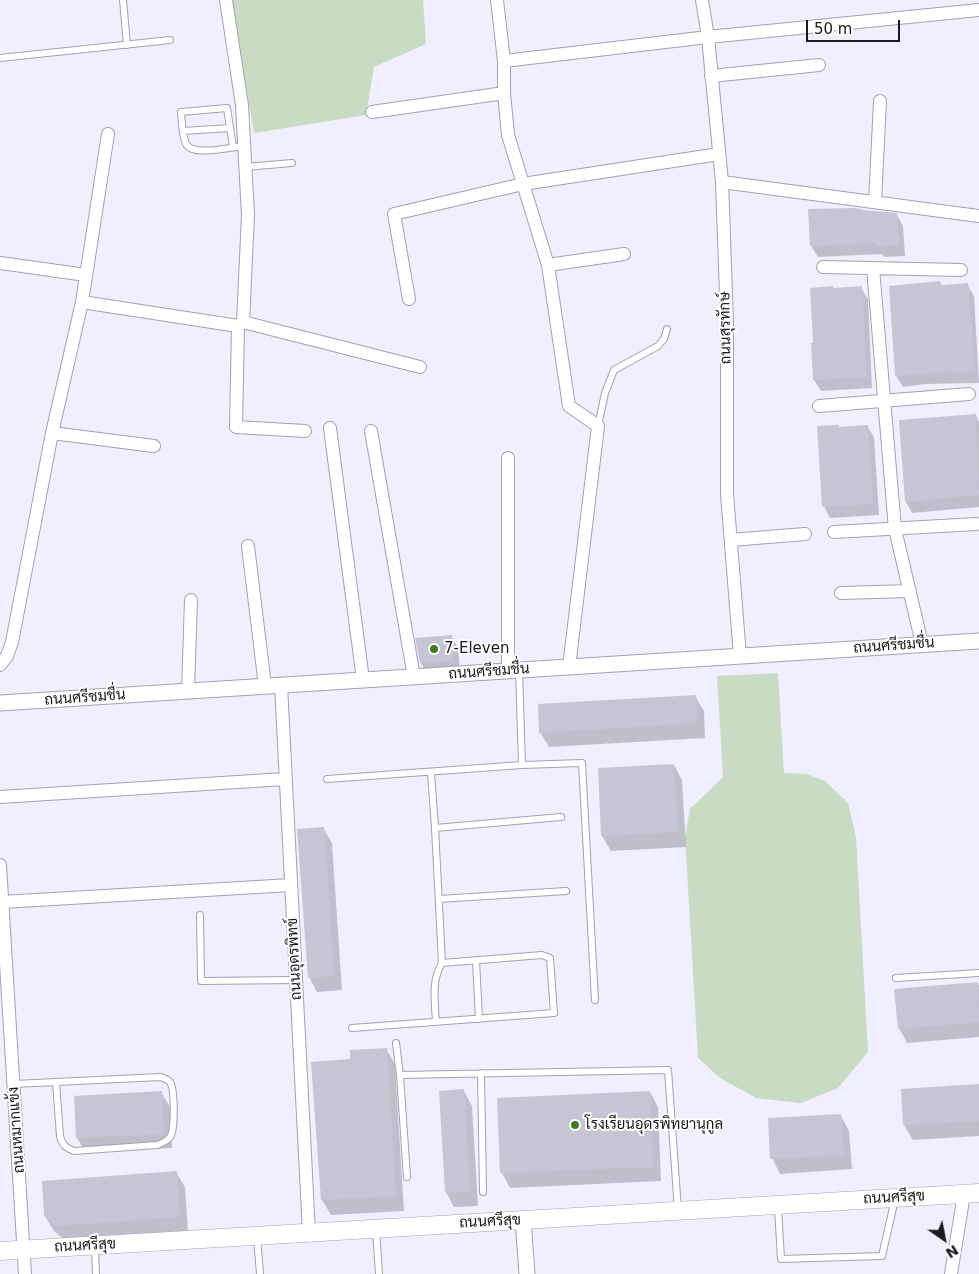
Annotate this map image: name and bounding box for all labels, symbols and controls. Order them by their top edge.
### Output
scale bar [809,10,903,42]
text: 50 m [814,20,852,38]
street label: ถนนสุรทักษ์ [716,292,736,364]
street label: ถนนศรีชมชื่น [853,634,935,658]
place label: 7-Eleven [444,640,509,658]
marker: 7-Eleven [428,643,440,655]
street label: ถนนศรีชมชื่น [448,660,530,684]
street label: ถนนศรีชมชื่น [44,686,126,710]
street label: ถนนอุดรพิทข์ [284,917,306,1001]
street label: ถนนหมากแข้ง [5,1086,29,1174]
place label: โรงเรียนอุดรพิทยานุกูล [585,1116,723,1134]
marker: โรงเรียนอุดรพิทยานุกูล [569,1119,581,1131]
street label: ถนนศรีสุข [863,1187,925,1209]
street label: ถนนศรีสุข [459,1211,521,1233]
north arrow [919,1214,969,1264]
street label: ถนนศรีสุข [54,1235,116,1257]
text: N [943,1242,961,1261]

